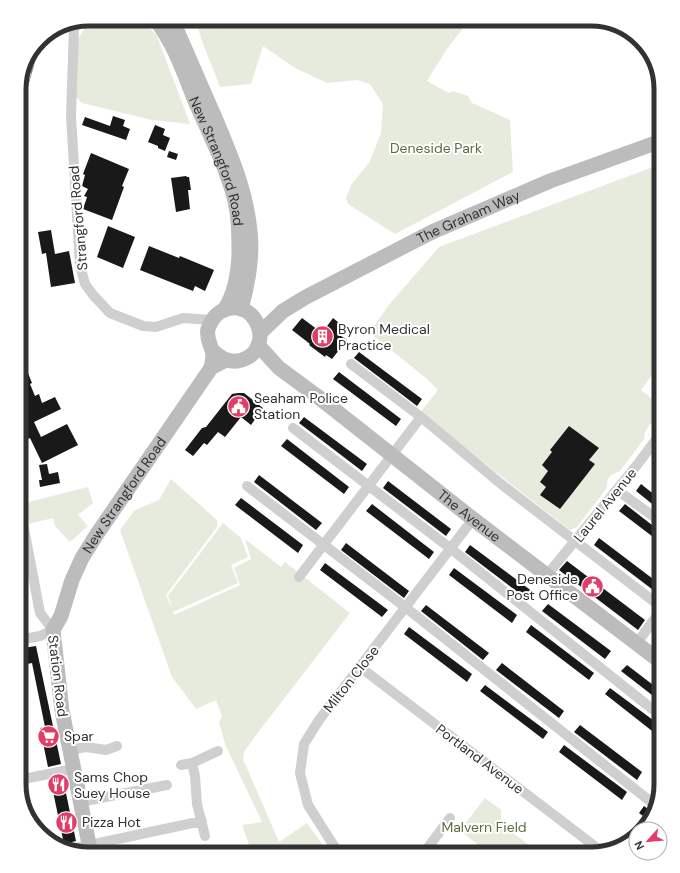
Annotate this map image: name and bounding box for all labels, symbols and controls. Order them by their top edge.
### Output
street label: New Strangford Road [185,94,247,227]
park label: Deneside Park [390,139,482,157]
street label: Strangford Road [64,165,92,271]
street label: The Graham Way [414,186,523,247]
place label: Byron Medical Practice [338,320,430,354]
building icon: Byron Medical Practice [309,324,335,350]
place label: Seaham Police Station [254,389,348,423]
public building icon: Seaham Police Station [225,393,251,419]
street label: New Strangford Road [78,433,170,557]
street label: Laurel Avenue [570,464,640,546]
street label: The Avenue [434,486,504,546]
place label: Deneside Post Office [507,570,578,604]
public building icon: Deneside Post Office [580,574,606,600]
street label: Station Road [44,634,72,718]
street label: Milton Close [319,642,383,716]
street label: Portland Avenue [432,720,528,798]
supermarket icon: Spar [35,723,61,749]
place label: Spar [64,727,94,745]
place label: Sams Chop Suey House [74,768,150,802]
restaurant icon: Sams Chop Suey House [45,772,71,798]
restaurant icon: Pizza Hot [53,809,79,835]
place label: Pizza Hot [82,813,141,831]
park label: Malvern Field [441,818,527,836]
north arrow [628,821,668,861]
text: N [631,839,647,852]

